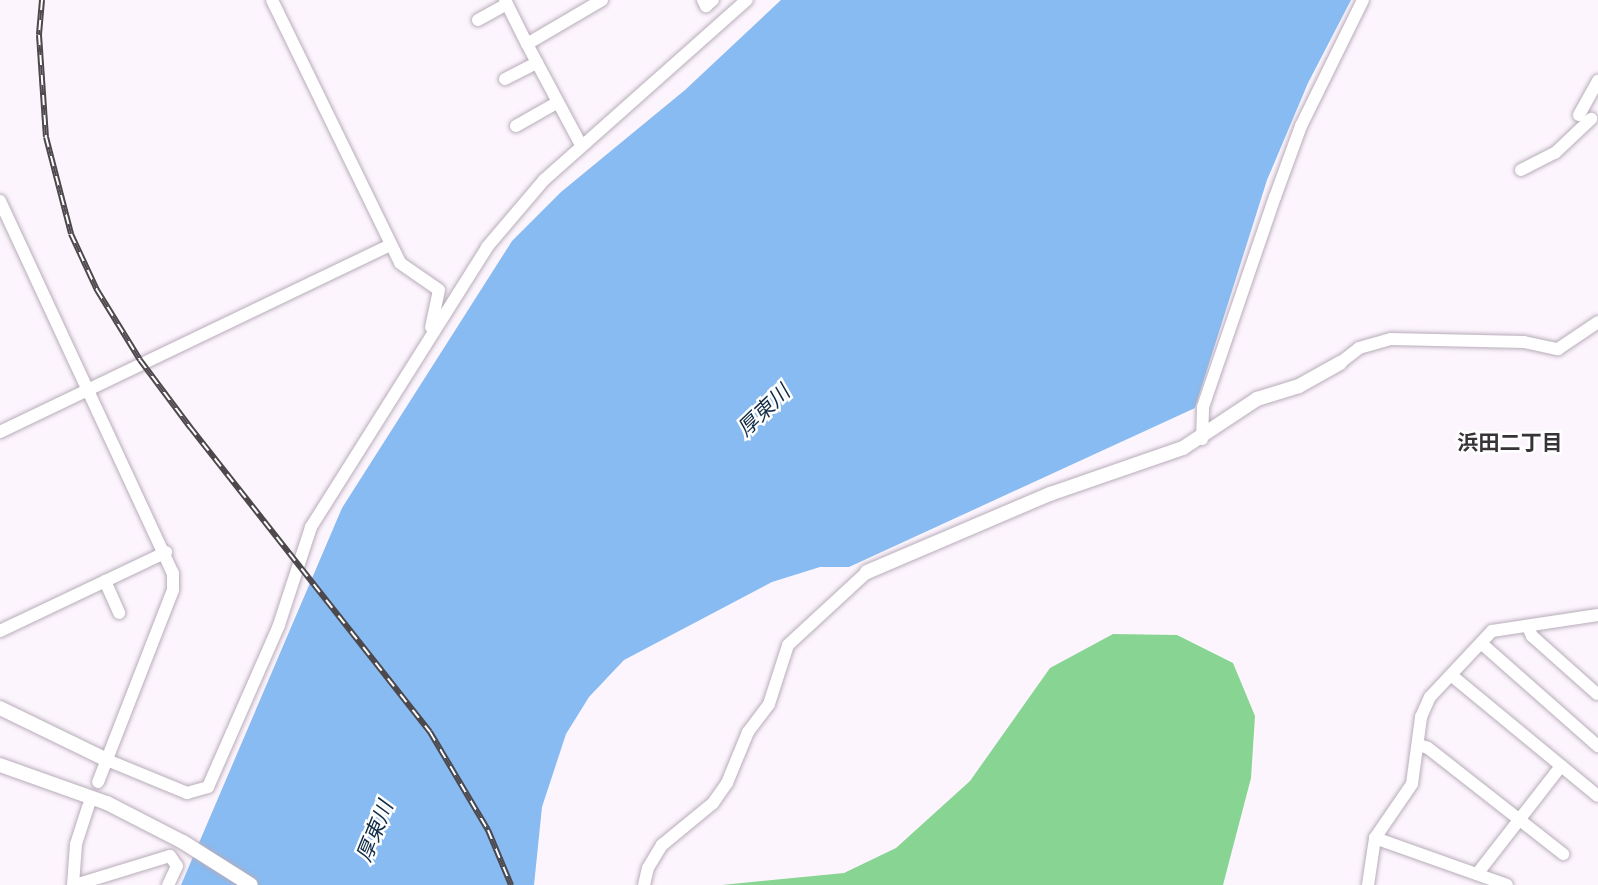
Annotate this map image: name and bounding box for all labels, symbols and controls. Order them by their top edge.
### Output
water label: 厚東川 [732,379,794,441]
district label: 浜田二丁目 [1458,429,1562,455]
water label: 厚東川 [351,797,397,865]

